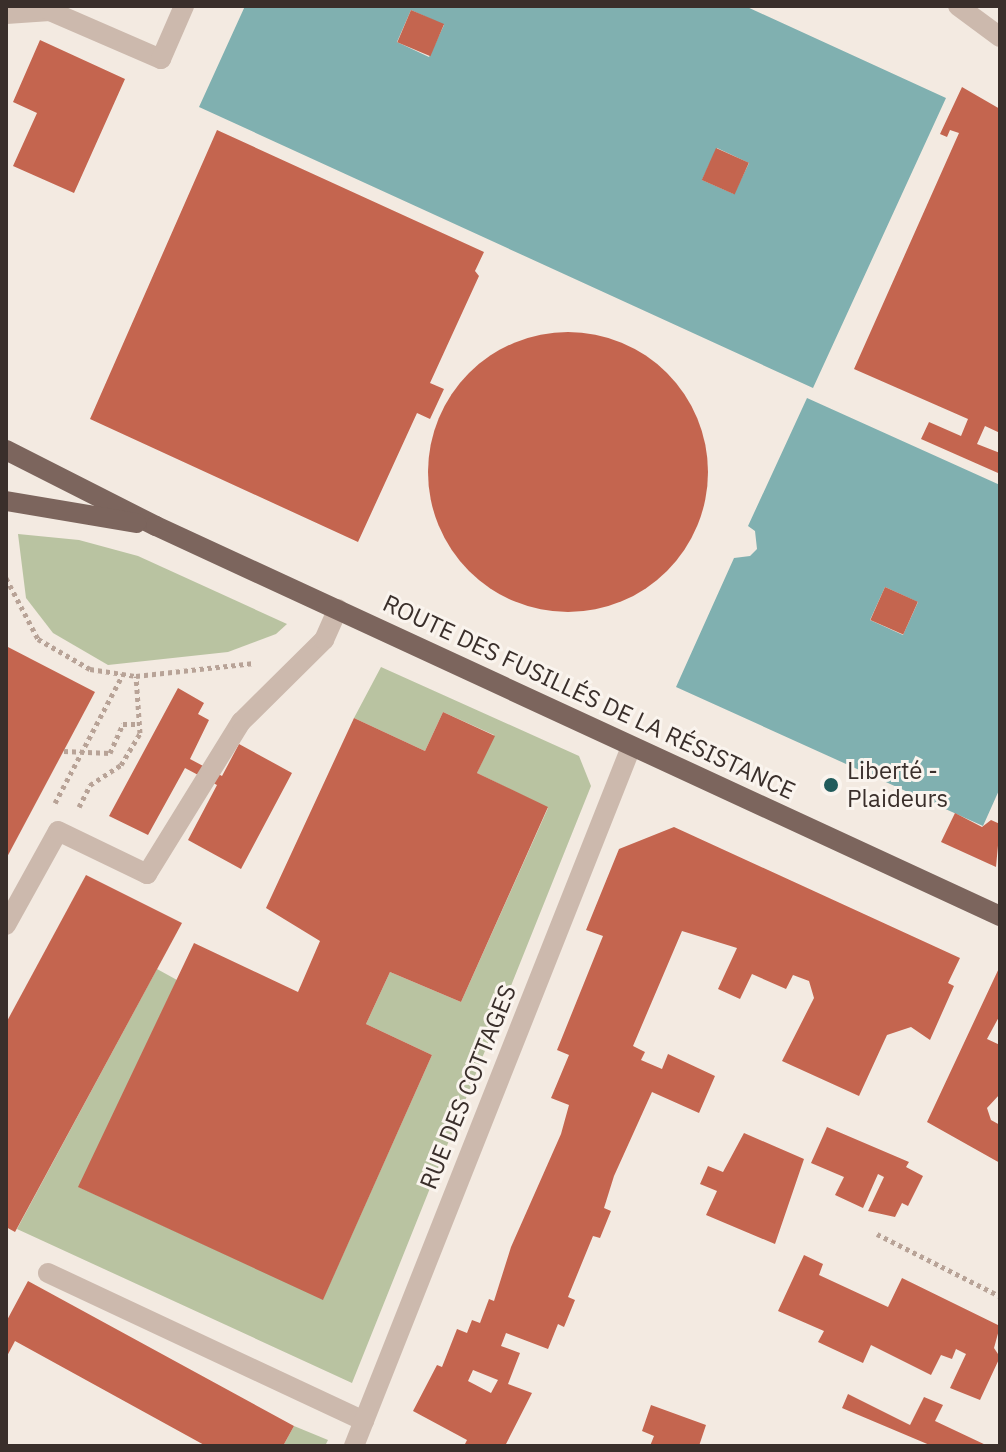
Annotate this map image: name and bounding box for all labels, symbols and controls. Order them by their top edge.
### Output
street label: ROUTE DES FUSILLÉS DE LA RÉSISTANCE [378,589,800,805]
place label: Liberté - Plaideurs [847,757,948,813]
marker: Liberté - Plaideurs [822,776,840,794]
street label: RUE DES COTTAGES [414,981,522,1193]

